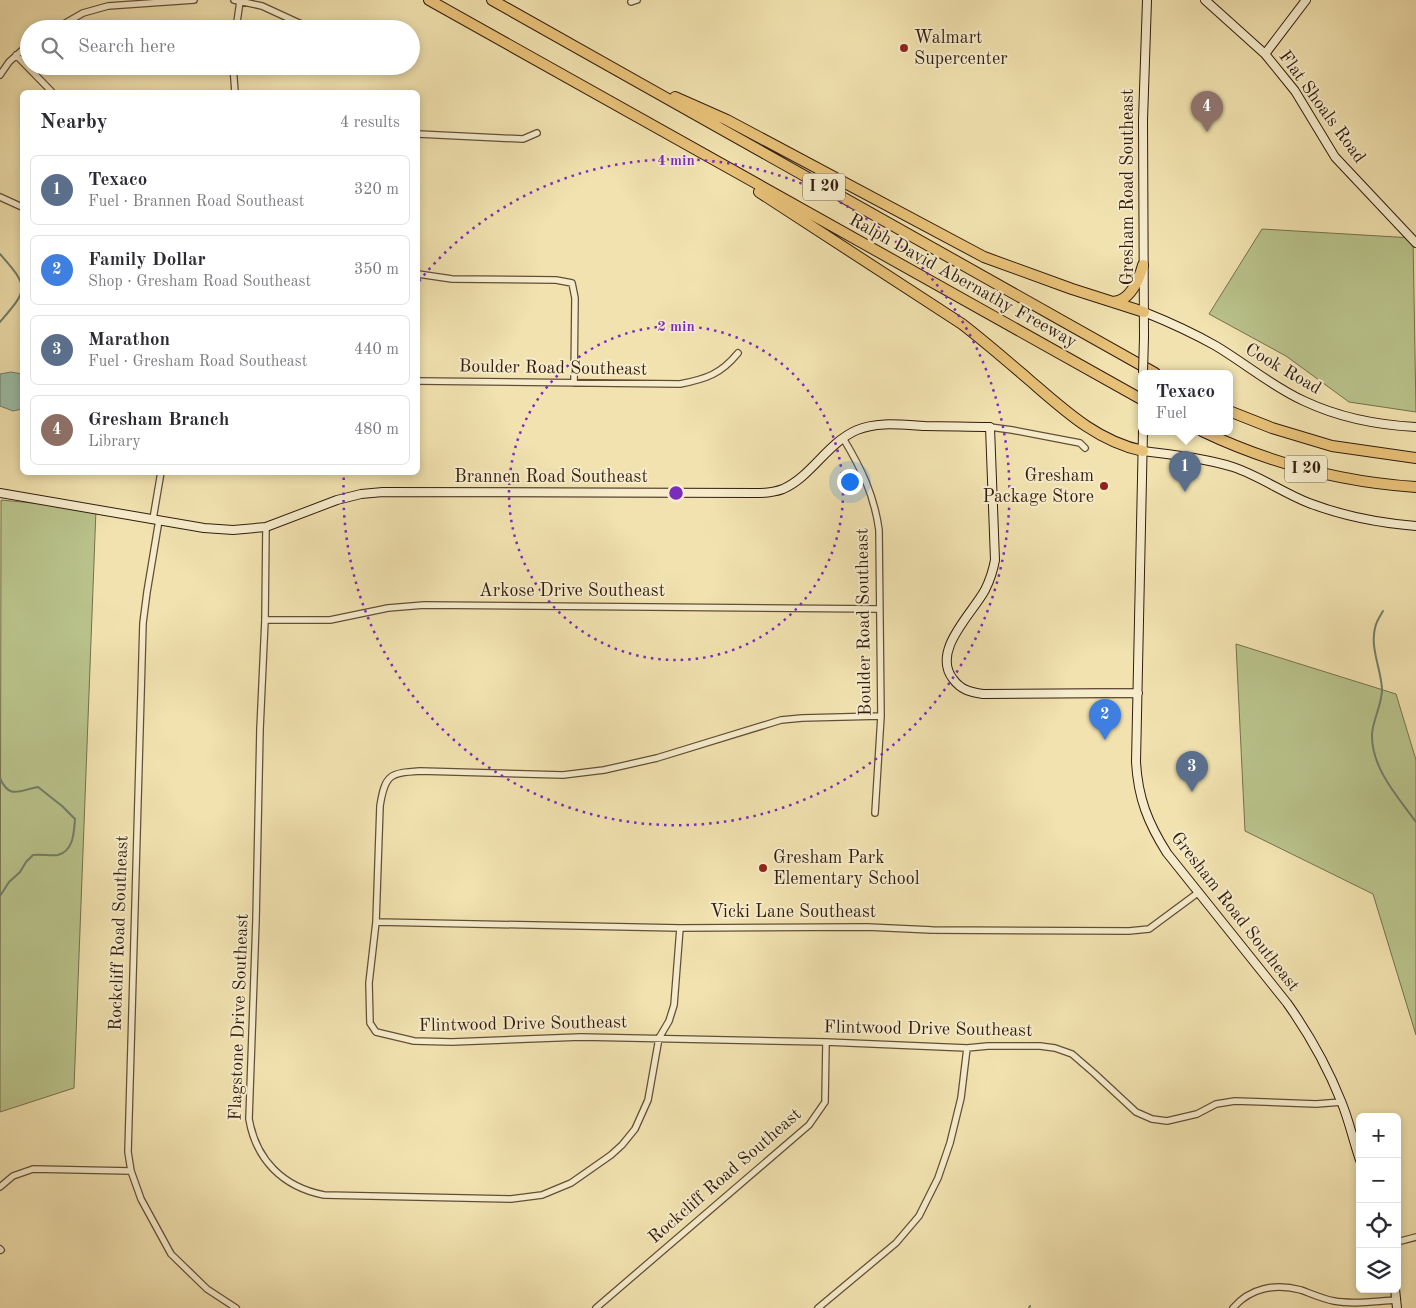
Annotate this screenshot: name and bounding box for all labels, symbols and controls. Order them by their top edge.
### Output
search box [20,20,420,75]
place label: Walmart Supercenter [914,29,1008,68]
icon: search [38,34,66,62]
text: Search here [78,38,175,57]
marker: Walmart Supercenter [898,42,910,54]
street label: Flat Shoals Road [1275,48,1369,166]
street label: Gresham Road Southeast [1119,89,1137,285]
pin: 4 [1191,91,1223,132]
text: Nearby [40,112,108,133]
text: 4 results [340,115,400,131]
text: 4 min [657,154,695,169]
text: Texaco [88,171,147,190]
road number: I 20 [803,173,845,200]
text: 1 [52,182,62,198]
text: 320 m [354,182,399,198]
text: Fuel · Brannen Road Southeast [88,194,304,210]
street label: Ralph David Abernathy Freeway [846,211,1080,352]
text: Family Dollar [88,251,206,270]
text: 2 [52,262,62,278]
text: 350 m [354,262,399,278]
text: Shop · Gresham Road Southeast [88,274,311,290]
text: 2 min [657,320,695,335]
text: Marathon [88,331,170,350]
street label: Cook Road [1242,340,1324,398]
text: 3 [52,342,62,358]
text: 440 m [354,342,399,358]
text: Fuel · Gresham Road Southeast [88,354,307,370]
street label: Boulder Road Southeast [459,357,647,379]
popup [1138,370,1233,435]
text: Texaco [1156,383,1215,402]
text: Fuel [1156,406,1187,422]
text: Gresham Branch [88,411,229,430]
text: 4 [52,422,62,438]
text: 480 m [354,422,399,438]
text: Library [88,434,141,450]
pin: 1 [1169,451,1201,492]
road number: I 20 [1285,456,1327,482]
place label: Gresham Package Store [982,467,1094,506]
street label: Brannen Road Southeast [454,468,648,486]
your location [837,469,863,495]
marker: Gresham Package Store [1098,480,1110,492]
centre of rings [667,484,685,502]
street label: Boulder Road Southeast [853,528,875,716]
street label: Arkose Drive Southeast [479,582,665,600]
pin: 2 [1089,699,1121,740]
pin: 3 [1176,751,1208,792]
street label: Gresham Road Southeast [1167,829,1303,995]
street label: Rockcliff Road Southeast [107,835,131,1031]
place label: Gresham Park Elementary School [773,849,920,888]
marker: Gresham Park Elementary School [757,862,769,874]
street label: Vicki Lane Southeast [710,903,876,921]
street label: Flagstone Drive Southeast [226,913,252,1121]
street label: Flintwood Drive Southeast [419,1013,627,1035]
street label: Flintwood Drive Southeast [824,1018,1032,1040]
street label: Rockcliff Road Southeast [645,1105,805,1247]
map controls [1356,1113,1401,1293]
button: + [1356,1113,1401,1158]
button: − [1356,1158,1401,1203]
button: locate [1356,1203,1401,1248]
button: layers [1356,1248,1401,1293]

